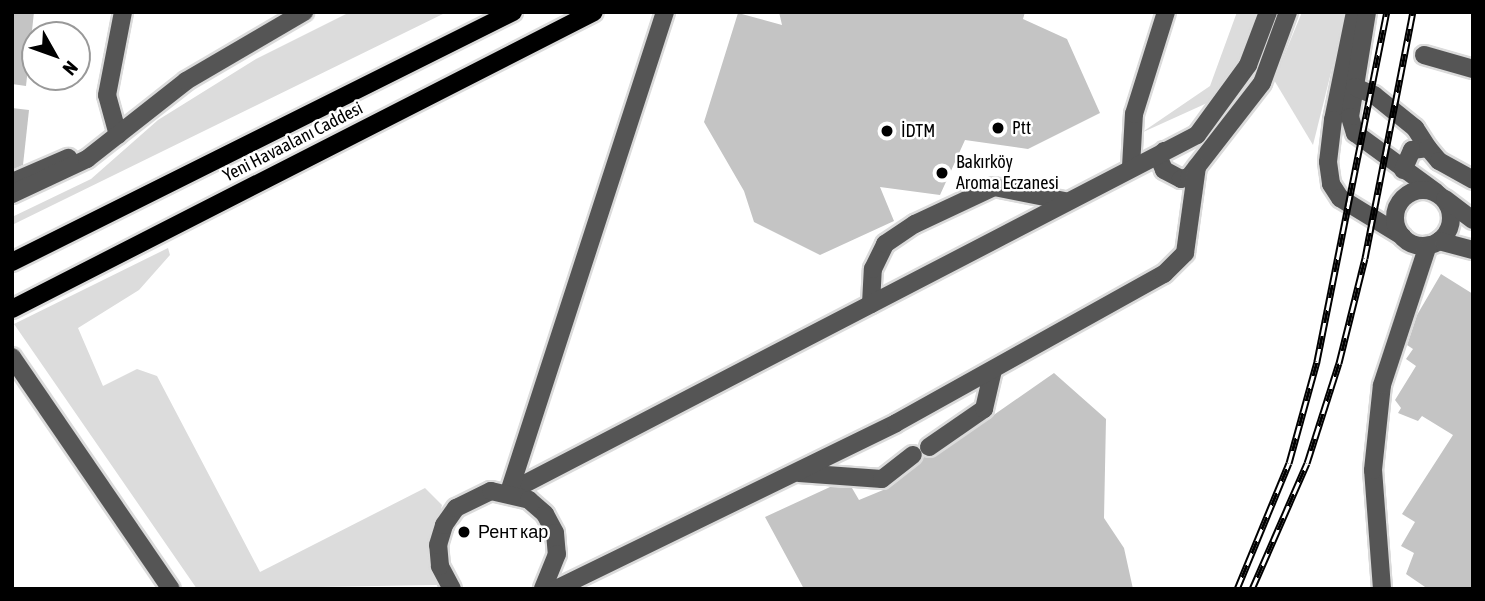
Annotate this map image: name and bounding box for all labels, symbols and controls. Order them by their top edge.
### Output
north arrow [21,21,91,91]
text: N [59,57,83,80]
street label: Yeni Havaalanı Caddesi [220,97,366,187]
place label: Ptt [1012,117,1031,139]
place label: İDTM [901,120,935,142]
marker: Ptt [990,120,1006,136]
marker: İDTM [879,123,895,139]
place label: Bakırköy Aroma Eczanesi [956,152,1059,194]
marker: Bakırköy Aroma Eczanesi [934,165,950,181]
place label: Рент кар [478,521,548,543]
marker: Рент кар [456,524,472,540]

